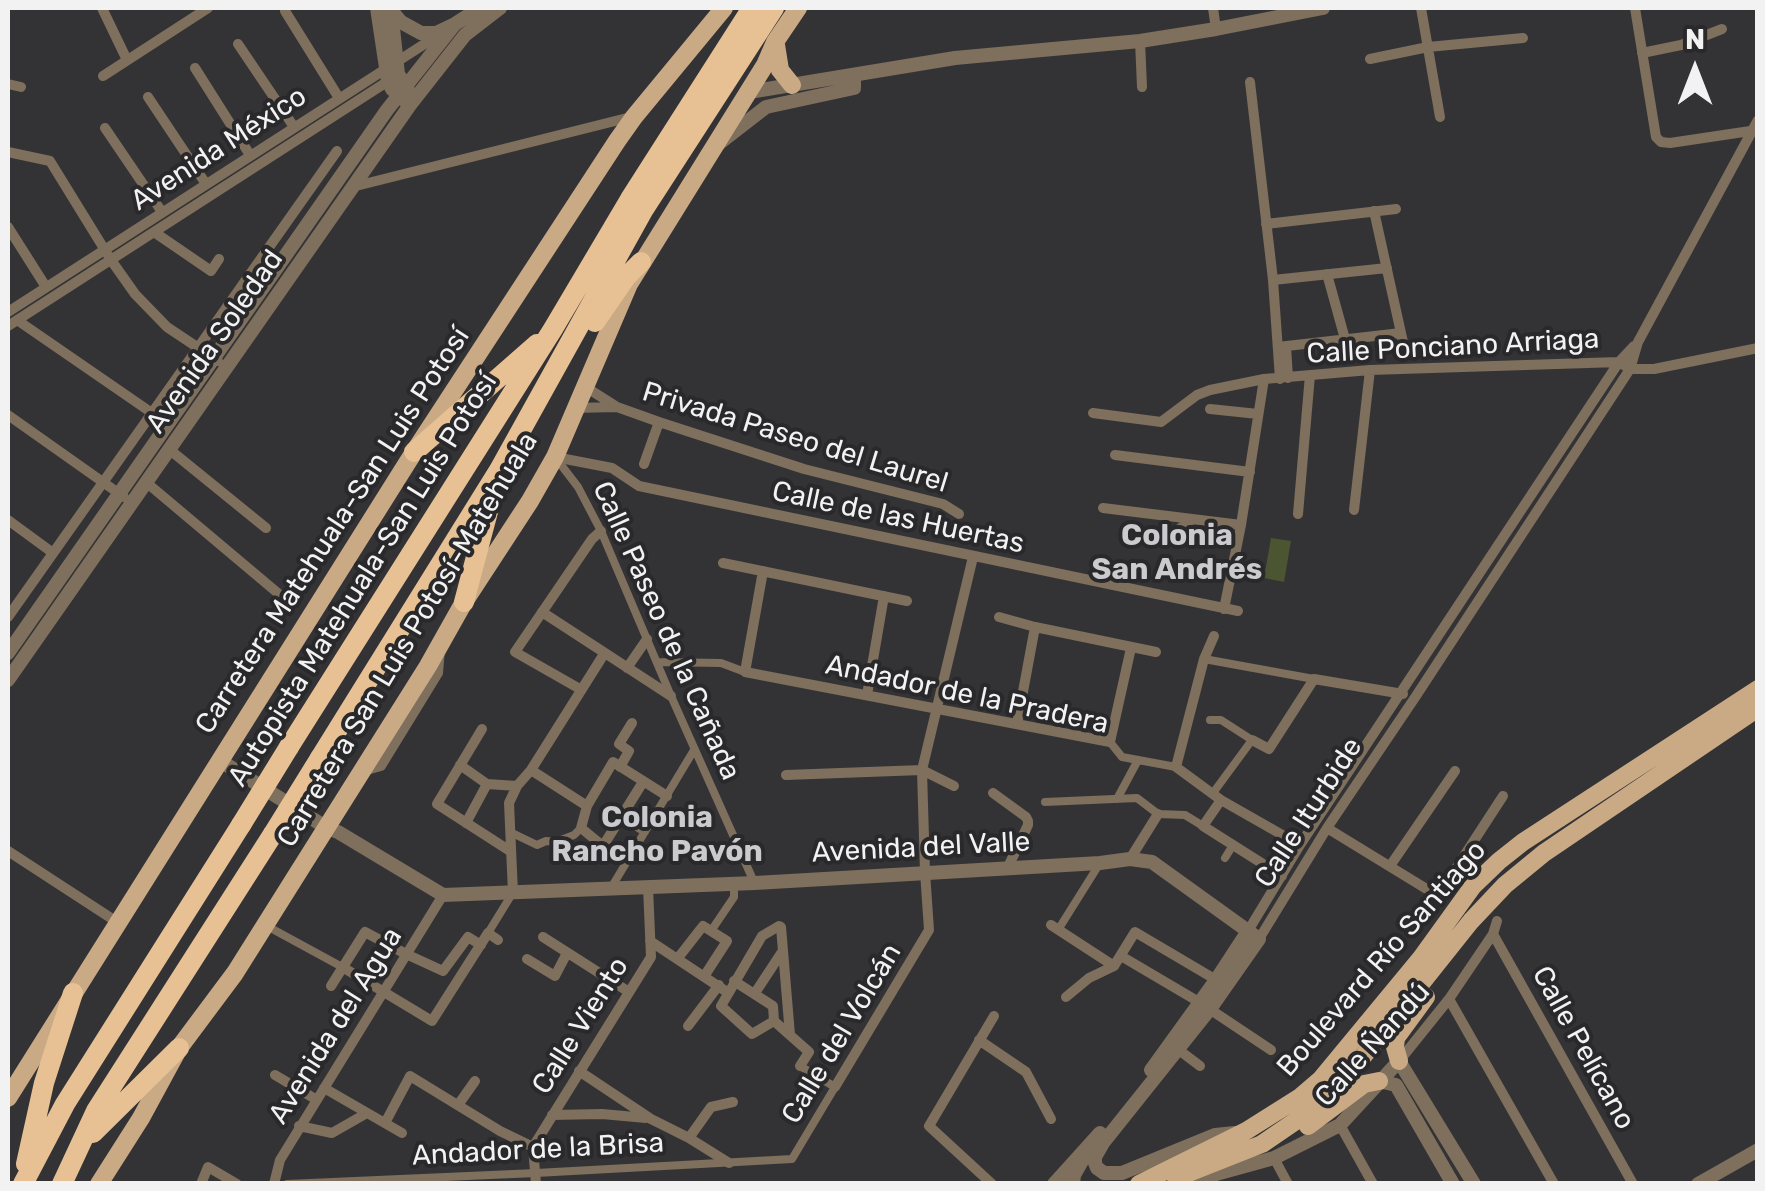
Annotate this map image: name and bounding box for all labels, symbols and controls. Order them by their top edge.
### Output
north arrow [1645,20,1745,120]
text: N [1685,23,1705,56]
street label: Avenida México [125,80,313,218]
street label: Avenida Soledad [139,244,291,440]
street label: Carretera Matehuala-San Luis Potosí [189,322,477,740]
street label: Calle Ponciano Arriaga [1306,323,1600,371]
street label: Autopista Matehuala-San Luis Potosí [221,367,505,793]
street label: Privada Paseo del Laurel [638,375,952,501]
street label: Carretera San Luis Potosí-Matehuala [271,427,545,853]
street label: Calle de las Huertas [769,475,1027,561]
street label: Calle Paseo de la Cañada [585,477,747,785]
district label: Colonia San Andrés [1092,518,1262,588]
street label: Andador de la Pradera [822,649,1112,741]
street label: Calle Iturbide [1248,732,1370,894]
district label: Colonia Rancho Pavón [551,800,763,870]
street label: Avenida del Valle [811,825,1031,871]
street label: Boulevard Río Santiago [1270,834,1494,1084]
street label: Avenida del Agua [262,922,410,1130]
street label: Calle del Volcán [775,938,909,1130]
street label: Calle Viento [526,951,636,1101]
street label: Calle Pelícano [1524,961,1642,1135]
street label: Calle Ñandú [1308,976,1438,1114]
street label: Andador de la Brisa [411,1127,665,1173]

